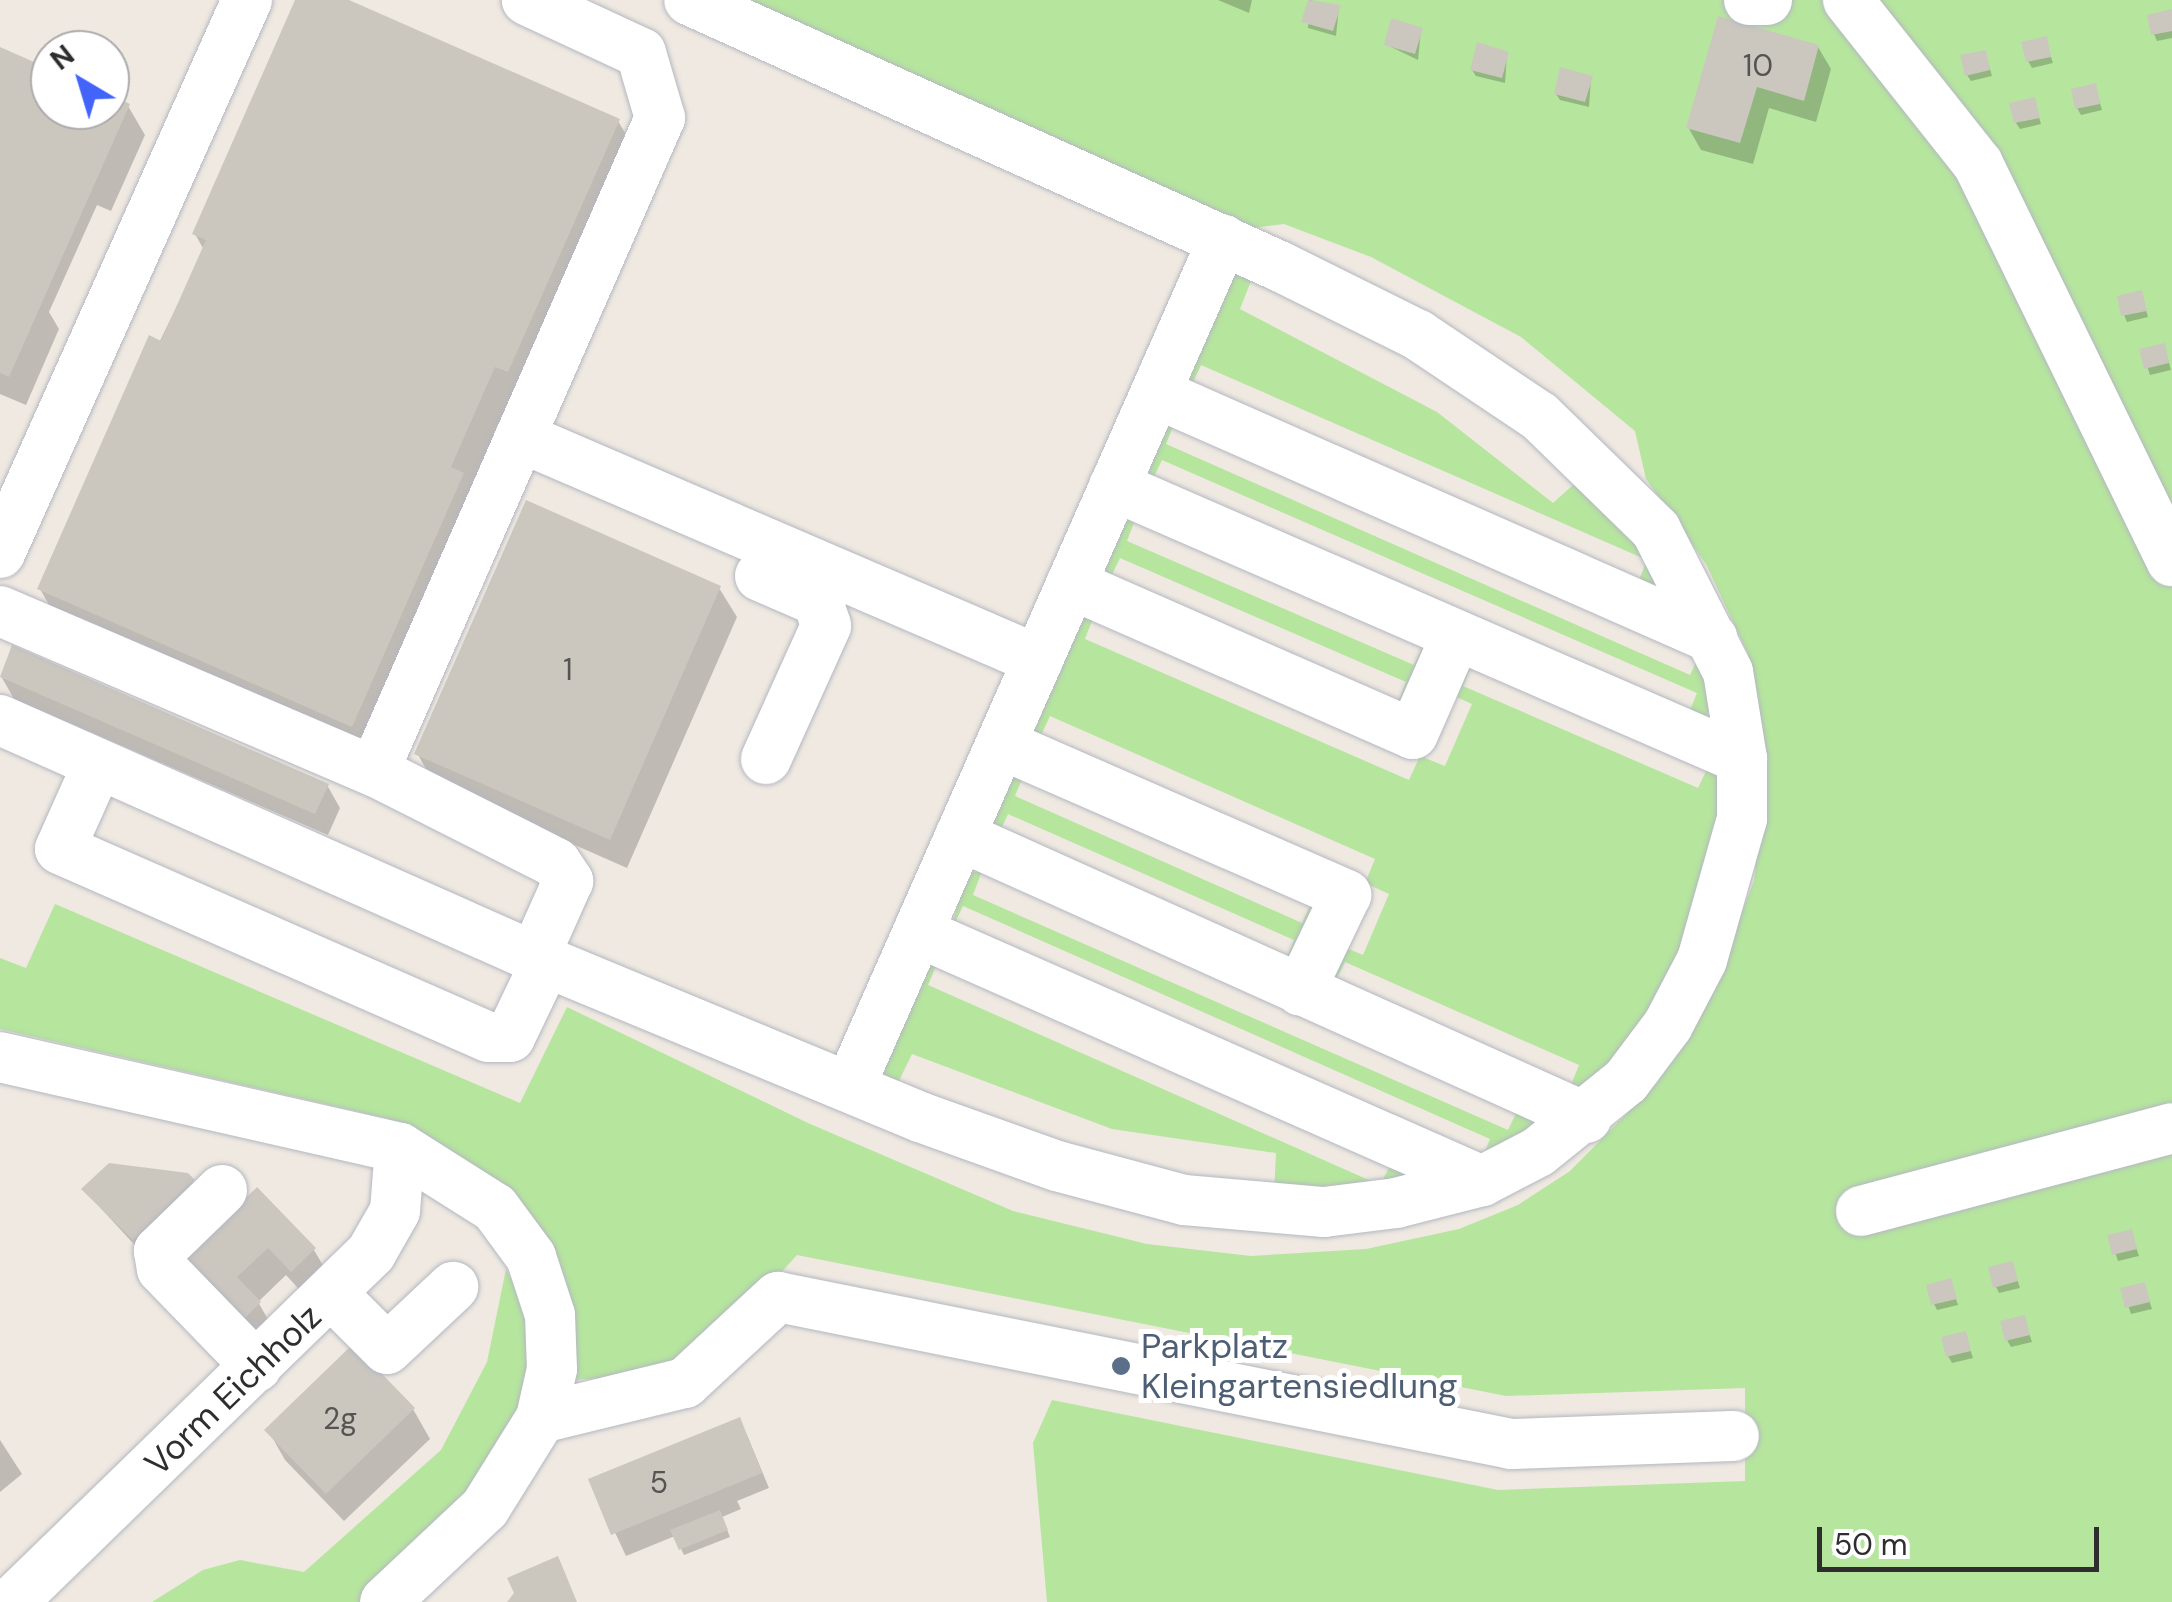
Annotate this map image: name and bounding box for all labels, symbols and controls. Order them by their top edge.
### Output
north arrow [30,30,130,130]
text: N [43,37,82,78]
house number: 10 [1743,48,1773,84]
house number: 1 [563,652,573,688]
street label: Vorm Eichholz [136,1296,330,1484]
place label: Parkplatz Kleingartensiedlung [1141,1325,1458,1407]
marker: Parkplatz Kleingartensiedlung [1110,1355,1132,1377]
house number: 2g [323,1401,357,1437]
house number: 5 [650,1465,668,1501]
scale bar [1822,1507,2104,1569]
text: 50 m [1834,1525,1908,1564]

